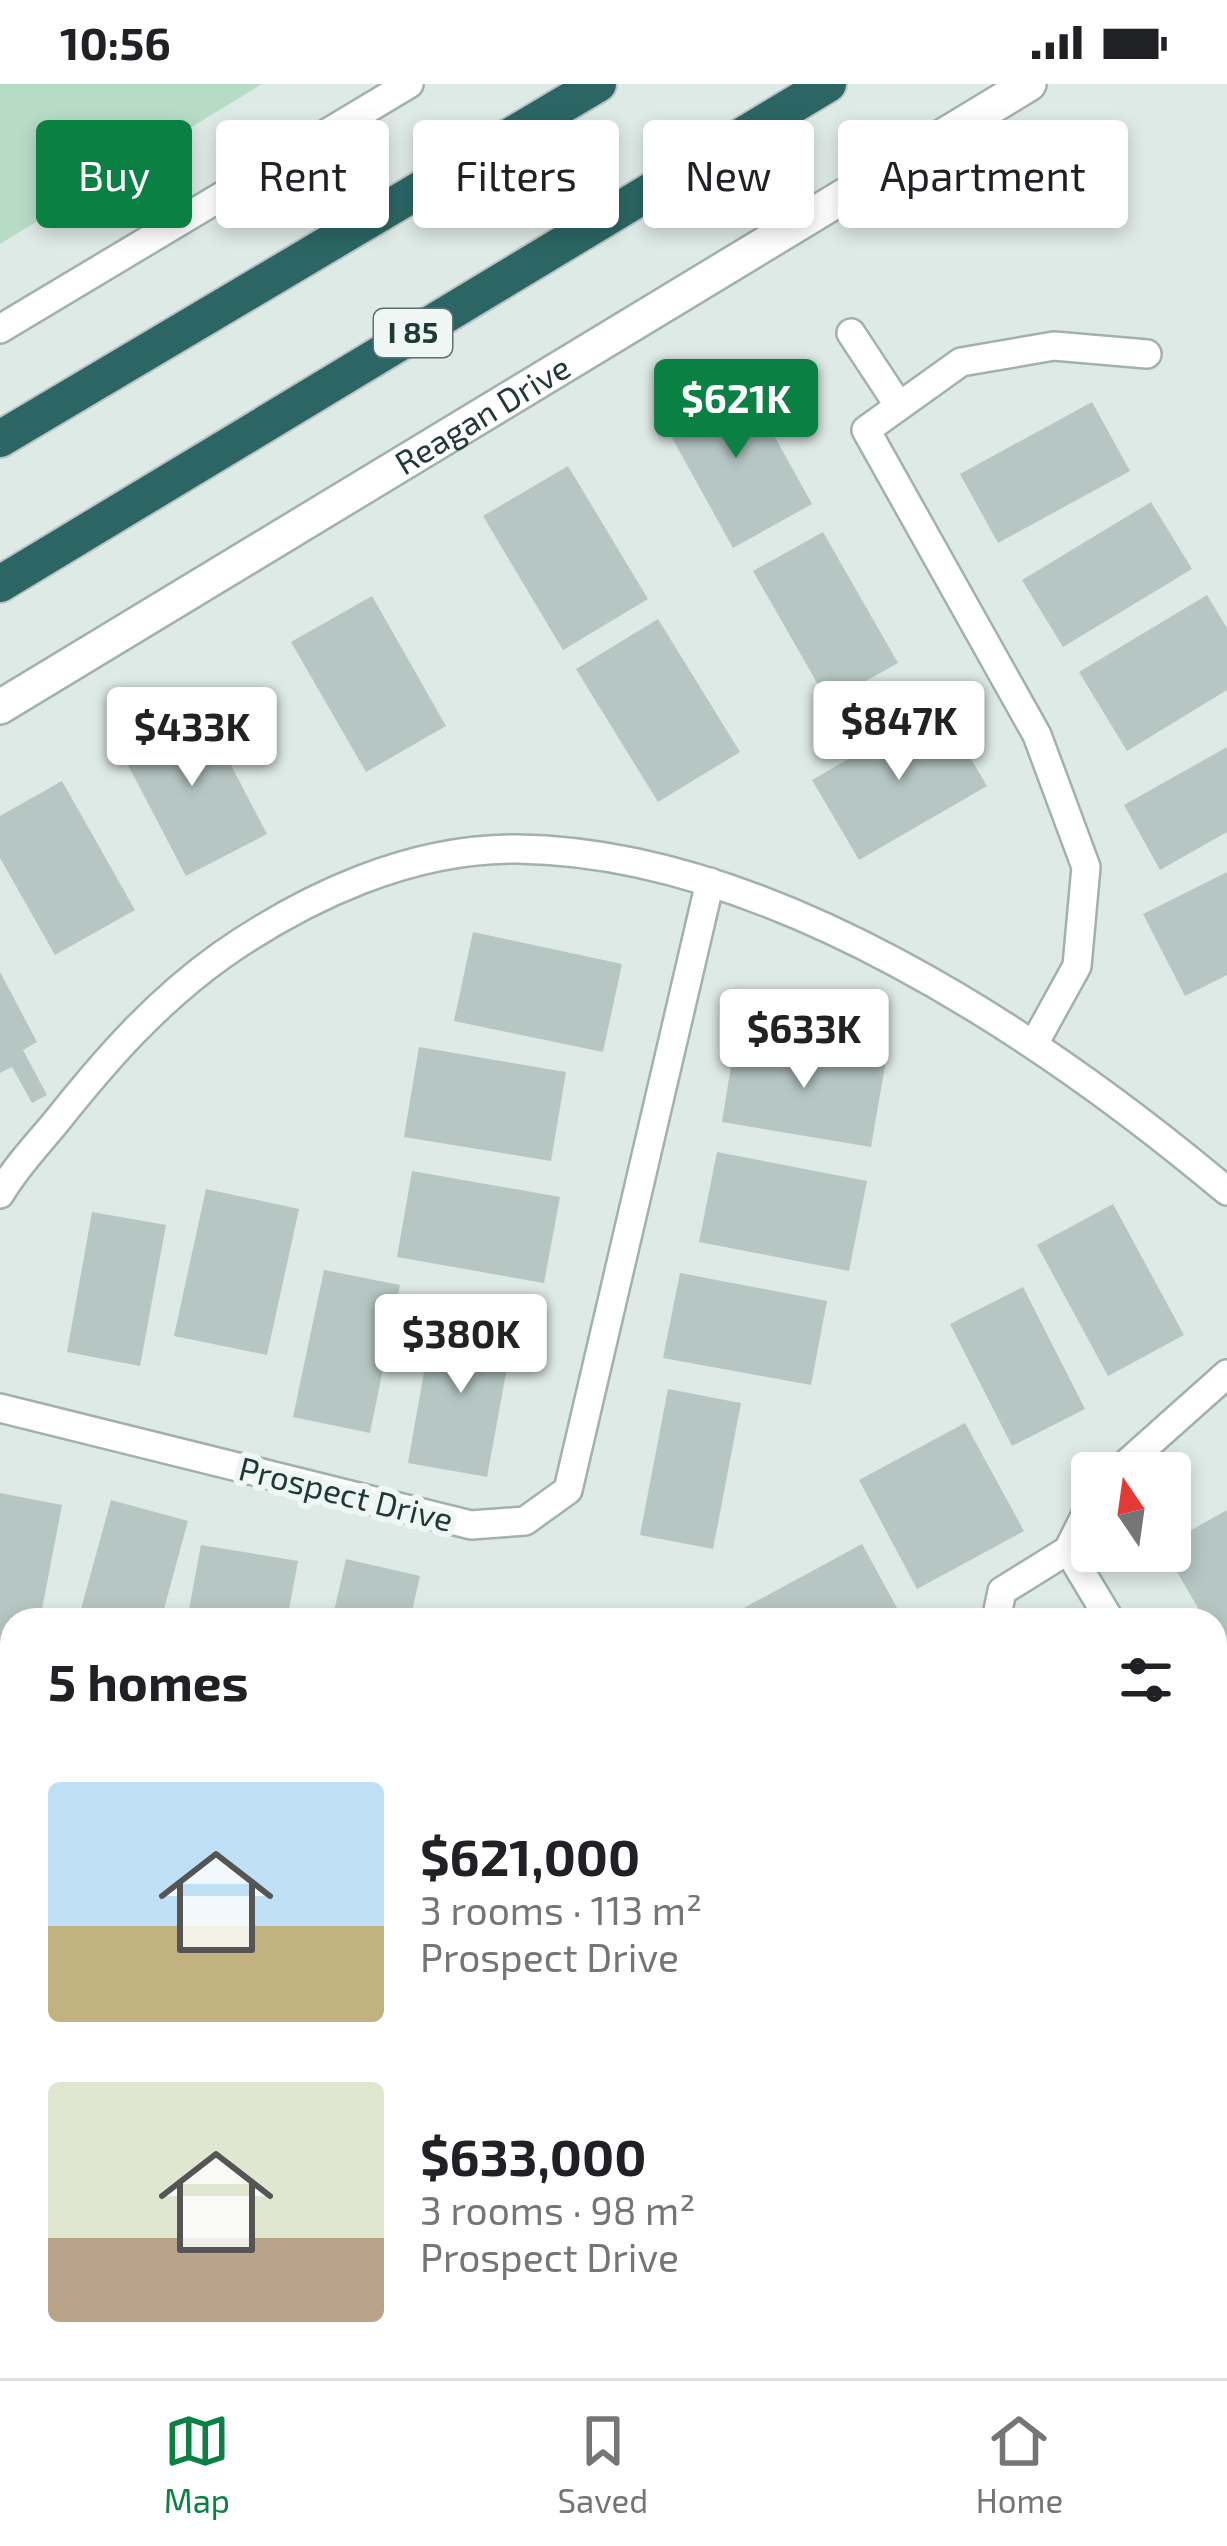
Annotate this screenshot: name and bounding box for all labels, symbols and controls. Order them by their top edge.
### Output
text: 10:56 [60,15,171,69]
chip: Buy [36,120,192,228]
chip: Rent [216,120,389,228]
chip: Filters [413,120,619,228]
chip: New [643,120,814,228]
chip: Apartment [838,120,1128,228]
road number: I 85 [374,309,452,357]
street label: Reagan Drive [387,346,577,482]
pin: $621K [652,359,820,461]
text: $621K [681,374,791,421]
pin: $847K [815,681,983,783]
pin: $433K [108,687,276,789]
text: $847K [840,696,958,743]
text: $433K [134,702,250,749]
pin: $633K [720,989,888,1091]
text: $633K [747,1004,861,1051]
pin: $380K [377,1294,545,1396]
text: $380K [402,1309,520,1356]
street label: Prospect Drive [235,1447,457,1539]
north arrow [1071,1452,1191,1572]
map controls [1071,1452,1191,1572]
icon: filters [1113,1647,1179,1713]
text: 5 homes [48,1650,249,1711]
text: $621,000 [420,1825,640,1886]
icon: home [144,1830,288,1974]
text: 3 rooms · 113 m² [420,1886,702,1933]
text: Prospect Drive [420,1933,679,1980]
text: $633,000 [420,2125,646,2186]
icon: home [144,2130,288,2274]
text: 3 rooms · 98 m² [420,2186,695,2233]
text: Prospect Drive [420,2233,679,2280]
tab: Map [164,2408,230,2520]
tab: Saved [558,2408,648,2520]
tab: Home [976,2408,1063,2520]

